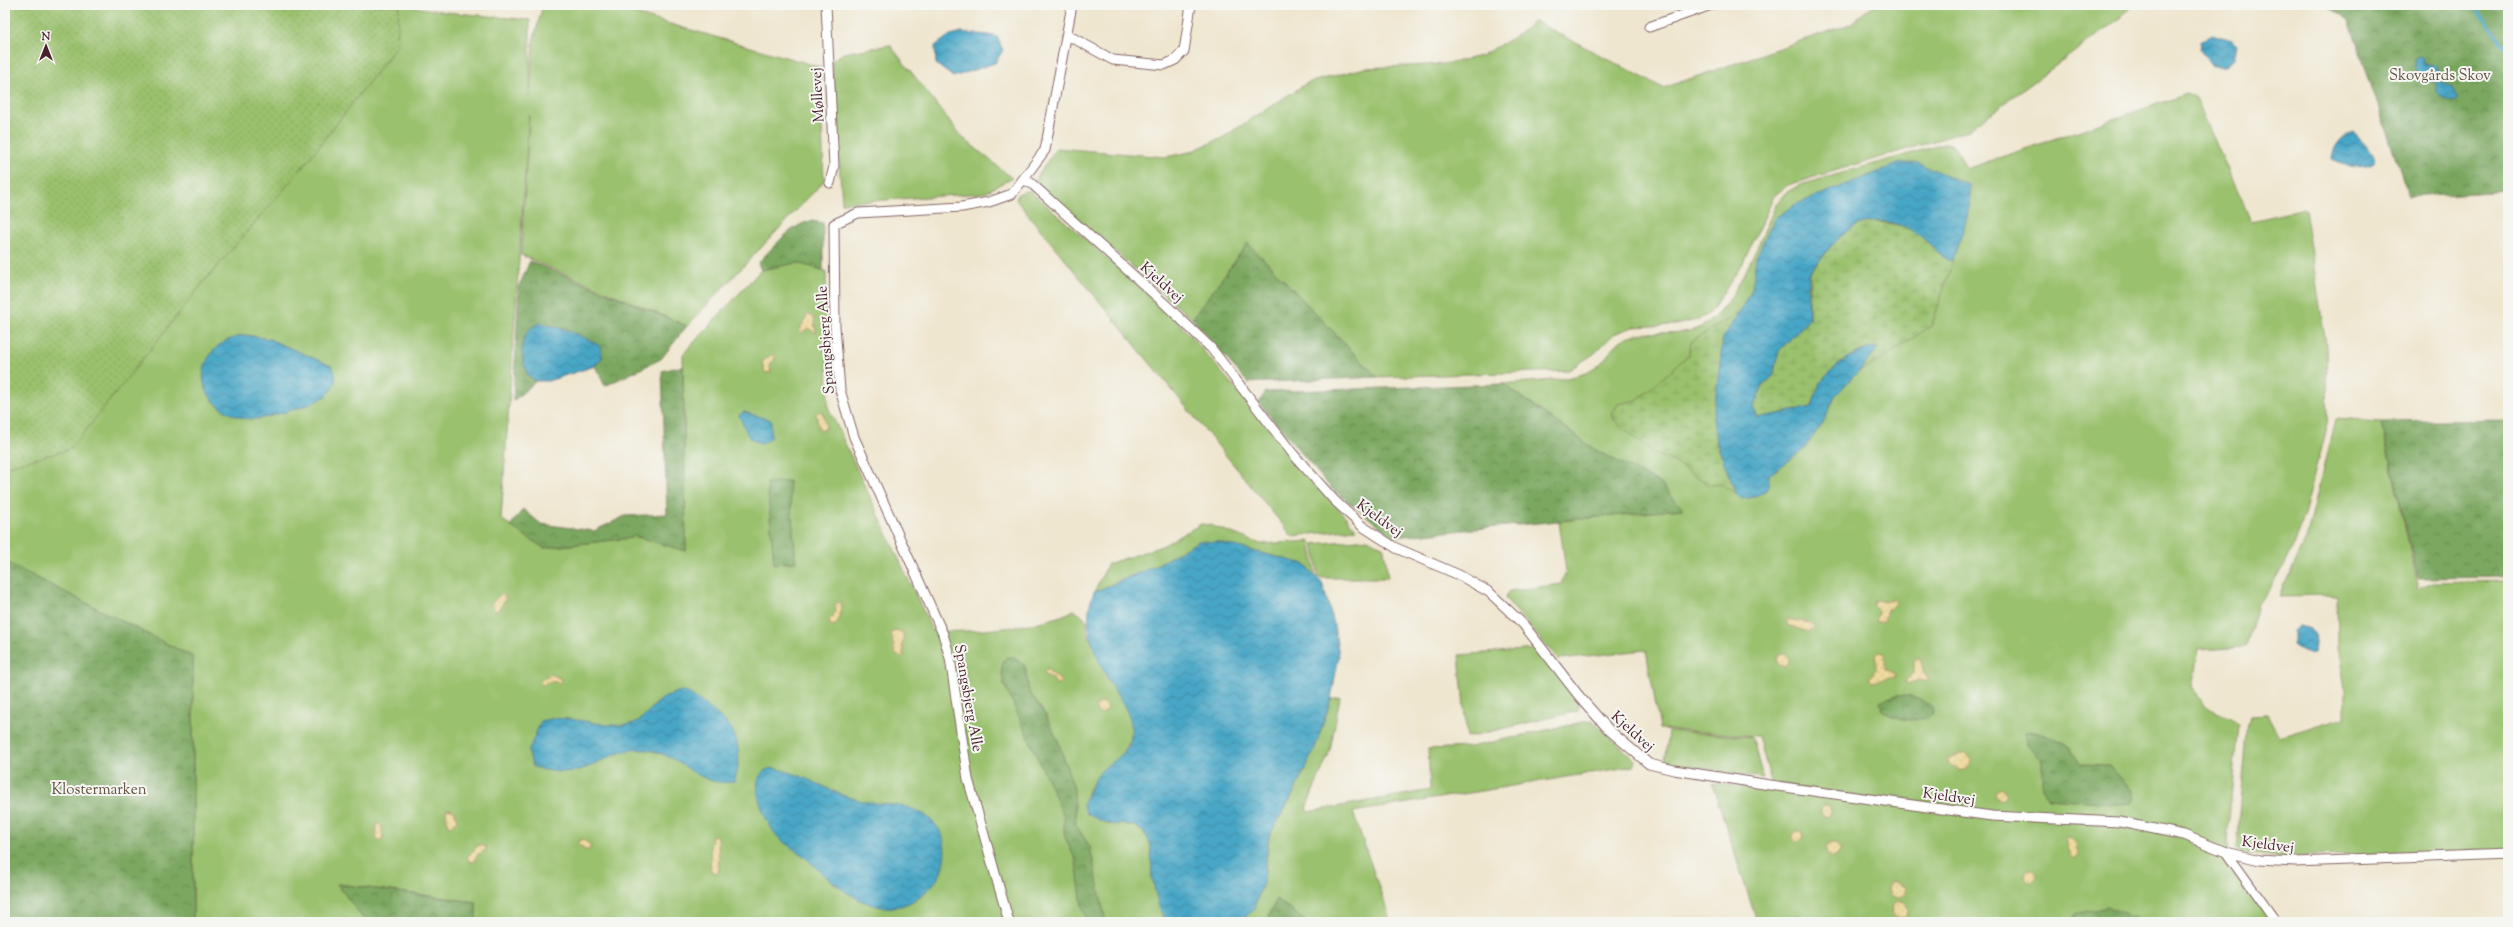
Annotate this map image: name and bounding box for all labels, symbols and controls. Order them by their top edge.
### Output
north arrow [26,26,66,66]
text: N [41,29,51,45]
park label: Skovgårds Skov [2389,66,2491,87]
street label: Møllevej [807,67,830,123]
street label: Kjeldvej [1134,258,1188,308]
street label: Spangsbjerg Alle [812,285,841,395]
street label: Kjeldvej [1352,495,1407,543]
street label: Spangsbjerg Alle [948,643,987,754]
street label: Kjeldvej [1605,707,1659,757]
park label: Klostermarken [51,780,147,801]
street label: Kjeldvej [1921,783,1976,812]
street label: Kjeldvej [2240,832,2295,859]

